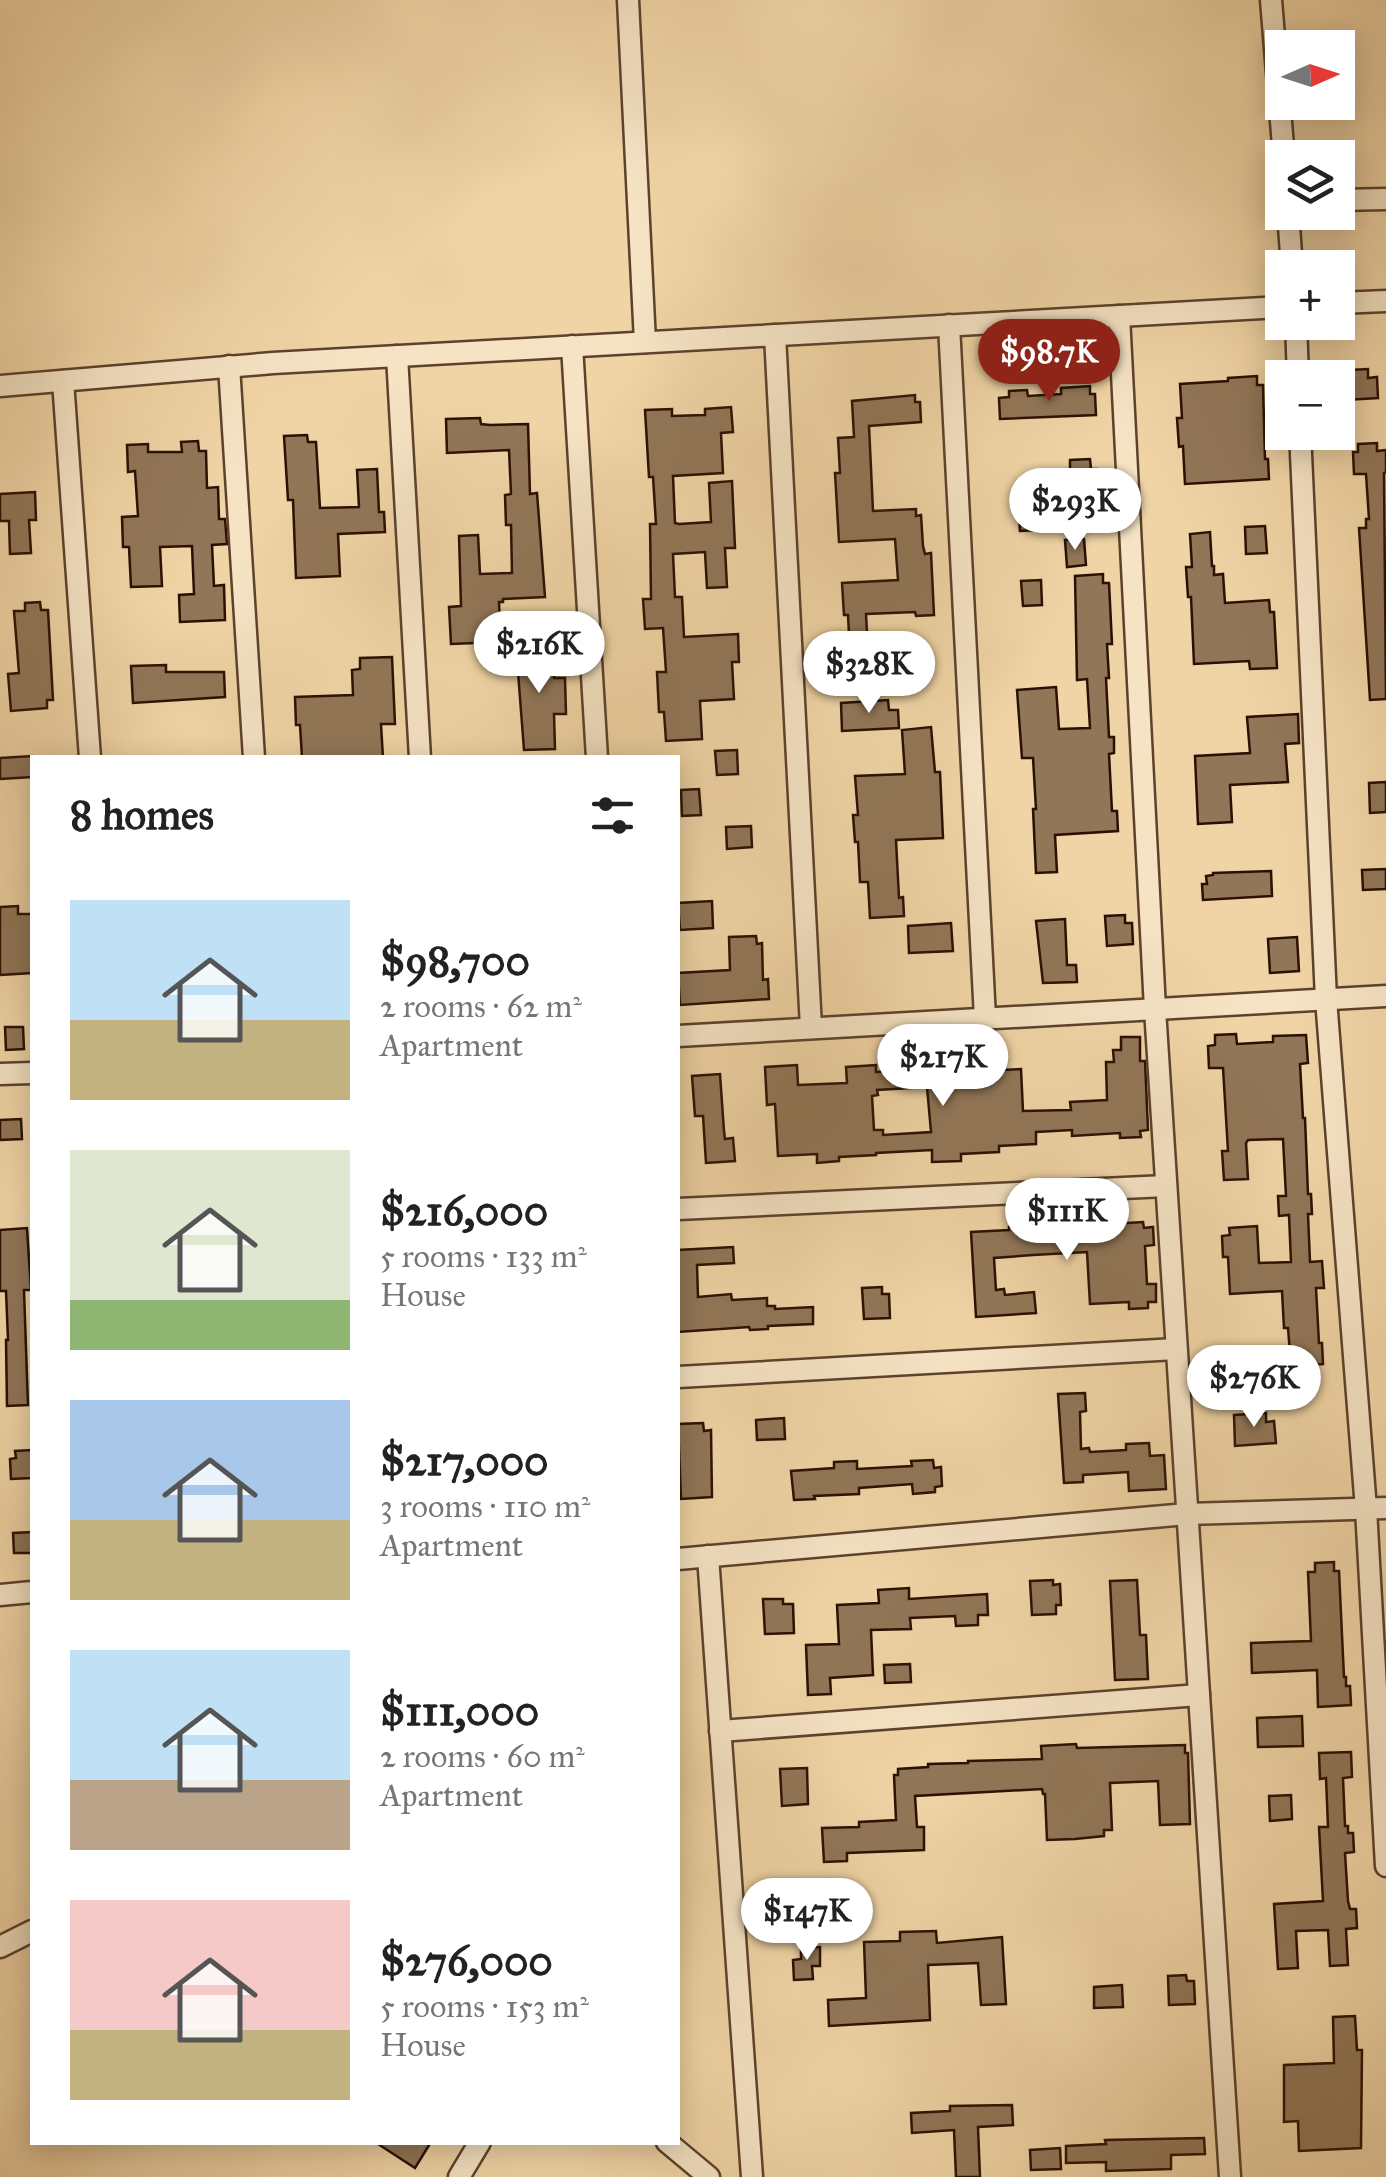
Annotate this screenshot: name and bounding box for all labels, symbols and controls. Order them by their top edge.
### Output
north arrow [1265,30,1355,120]
map controls [1265,30,1355,450]
button: layers [1265,140,1355,230]
button: + [1265,250,1355,340]
pin: $98.7K [968,319,1130,404]
text: $98.7K [1000,332,1098,371]
button: − [1265,360,1355,450]
pin: $293K [1005,468,1145,553]
text: $293K [1031,481,1119,520]
pin: $216K [469,611,609,696]
text: $216K [496,624,582,663]
pin: $328K [799,631,939,716]
text: $328K [825,644,913,683]
icon: filters [585,788,640,843]
text: 8 homes [70,789,214,841]
text: $98,700 [380,935,530,987]
icon: home [150,940,270,1060]
text: 2 rooms · 62 m² [380,987,582,1026]
pin: $217K [873,1024,1013,1109]
text: Apartment [380,1026,523,1065]
text: $217K [899,1037,987,1076]
pin: $111K [997,1178,1137,1263]
text: $216,000 [380,1185,548,1237]
icon: home [150,1190,270,1310]
text: $111K [1027,1191,1107,1230]
text: 5 rooms · 133 m² [380,1237,587,1276]
text: House [380,1276,466,1315]
pin: $276K [1184,1345,1324,1430]
text: $276K [1209,1358,1299,1397]
text: $217,000 [380,1435,549,1487]
icon: home [150,1440,270,1560]
text: 3 rooms · 110 m² [380,1487,590,1526]
text: Apartment [380,1526,523,1565]
text: $111,000 [380,1685,539,1737]
icon: home [150,1690,270,1810]
text: 2 rooms · 60 m² [380,1737,585,1776]
text: Apartment [380,1776,523,1815]
pin: $147K [737,1878,877,1963]
text: $147K [763,1891,851,1930]
text: $276,000 [380,1935,553,1987]
icon: home [150,1940,270,2060]
text: 5 rooms · 153 m² [380,1987,589,2026]
text: House [380,2026,466,2065]

